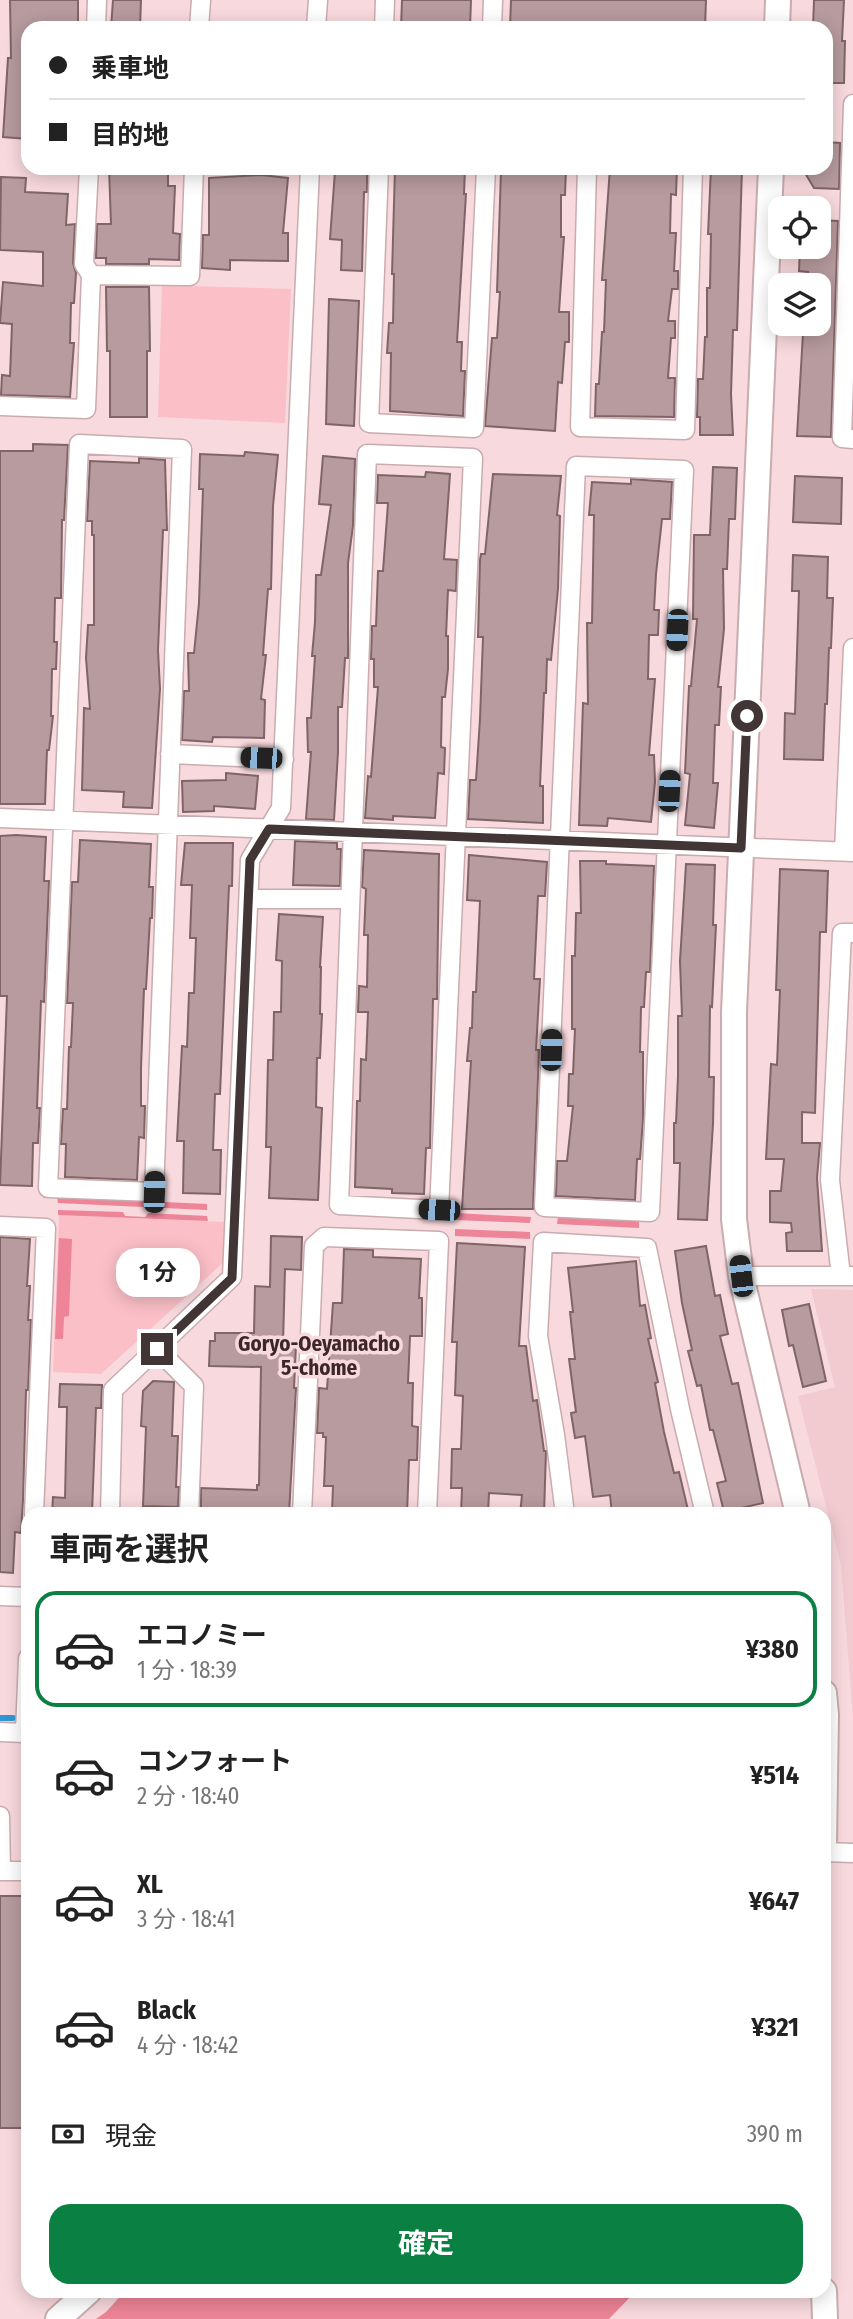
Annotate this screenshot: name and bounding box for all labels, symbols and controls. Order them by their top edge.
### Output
text: 乗車地 [91,53,169,84]
text: 目的地 [91,120,169,151]
map controls [768,196,831,336]
button: locate [768,196,831,259]
button: layers [768,273,831,336]
car [666,608,689,652]
route start [731,700,763,732]
car [240,747,283,769]
car [658,769,681,813]
car [540,1029,563,1071]
car [143,1171,166,1213]
car [418,1198,461,1222]
callout: 1 分 [115,1248,199,1296]
car [729,1254,754,1298]
text: 1 分 [139,1258,177,1286]
district label: Goryo-Oeyamacho 5-chome [238,1331,400,1381]
route end [141,1333,173,1365]
text: 車両を選択 [49,1530,209,1568]
icon: car [53,1618,116,1681]
text: エコノミー [137,1620,267,1651]
text: ¥380 [746,1634,799,1665]
text: 1 分 · 18:39 [137,1656,237,1684]
icon: car [53,1744,116,1807]
text: コンフォート [137,1746,292,1777]
text: ¥514 [750,1760,799,1791]
text: 2 分 · 18:40 [137,1782,240,1810]
text: XL [137,1869,163,1900]
icon: car [53,1870,116,1933]
text: ¥647 [749,1886,799,1917]
text: 3 分 · 18:41 [137,1905,236,1933]
text: Black [137,1995,196,2026]
icon: car [53,1996,116,2059]
text: ¥321 [751,2012,799,2043]
text: 4 分 · 18:42 [137,2031,238,2059]
icon: cash [49,2115,87,2153]
text: 390 m [747,2120,803,2148]
text: 現金 [105,2121,157,2152]
button: 確定 [49,2204,803,2284]

